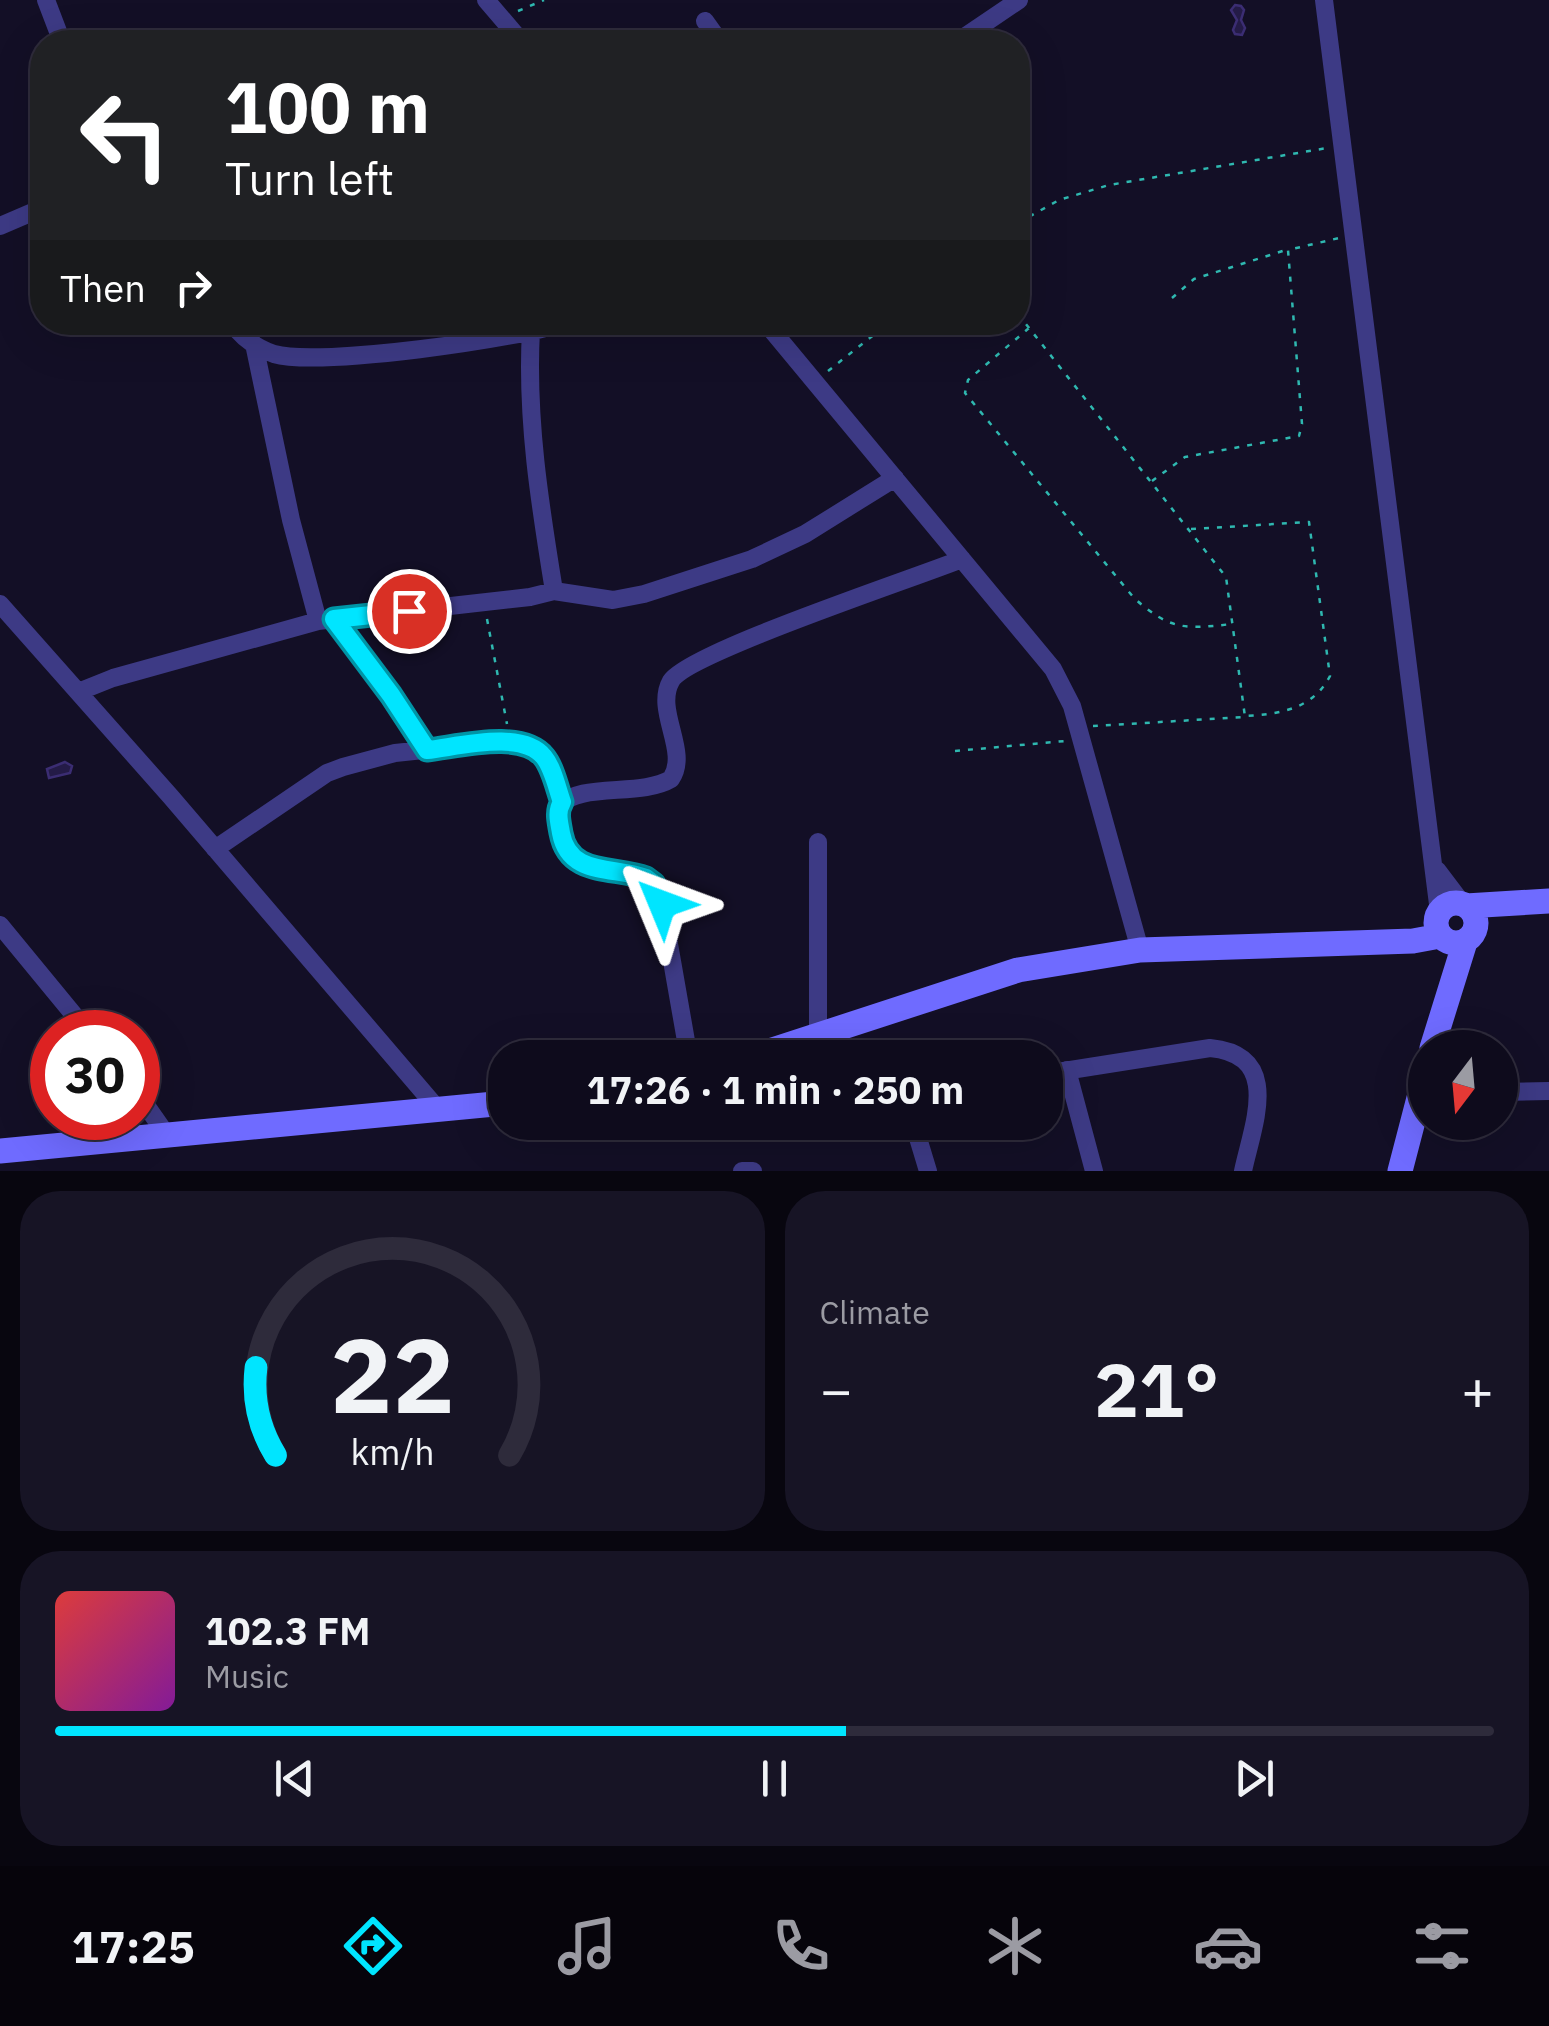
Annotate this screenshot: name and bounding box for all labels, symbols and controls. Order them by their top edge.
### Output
text: 100 m [225,61,430,152]
icon: left [60,70,190,200]
text: Turn left [225,149,394,207]
icon: right [166,260,221,315]
text: Then [60,263,146,312]
pin [367,569,452,654]
icon: arrive [382,584,437,639]
position arrow [610,852,714,956]
speed limit sign: 30 [30,1010,160,1140]
north arrow [1408,1030,1518,1140]
map controls [1408,1030,1518,1140]
text: 17:26 · 1 min · 250 m [587,1065,964,1114]
text: Climate [820,1291,930,1333]
text: 22 [330,1306,455,1442]
text: 21° [1094,1340,1219,1438]
text: − [820,1354,853,1425]
text: + [1461,1354,1494,1425]
text: km/h [350,1428,434,1475]
text: 102.3 FM [205,1606,370,1655]
text: Music [205,1655,289,1697]
icon: previous [267,1751,322,1806]
icon: pause [747,1751,802,1806]
icon: next [1227,1751,1282,1806]
icon: directions [338,1911,408,1981]
icon: music [552,1911,622,1981]
icon: phone [766,1911,836,1981]
icon: climate [980,1911,1050,1981]
icon: car [1193,1911,1263,1981]
icon: filters [1407,1911,1477,1981]
text: 17:25 [72,1917,195,1975]

